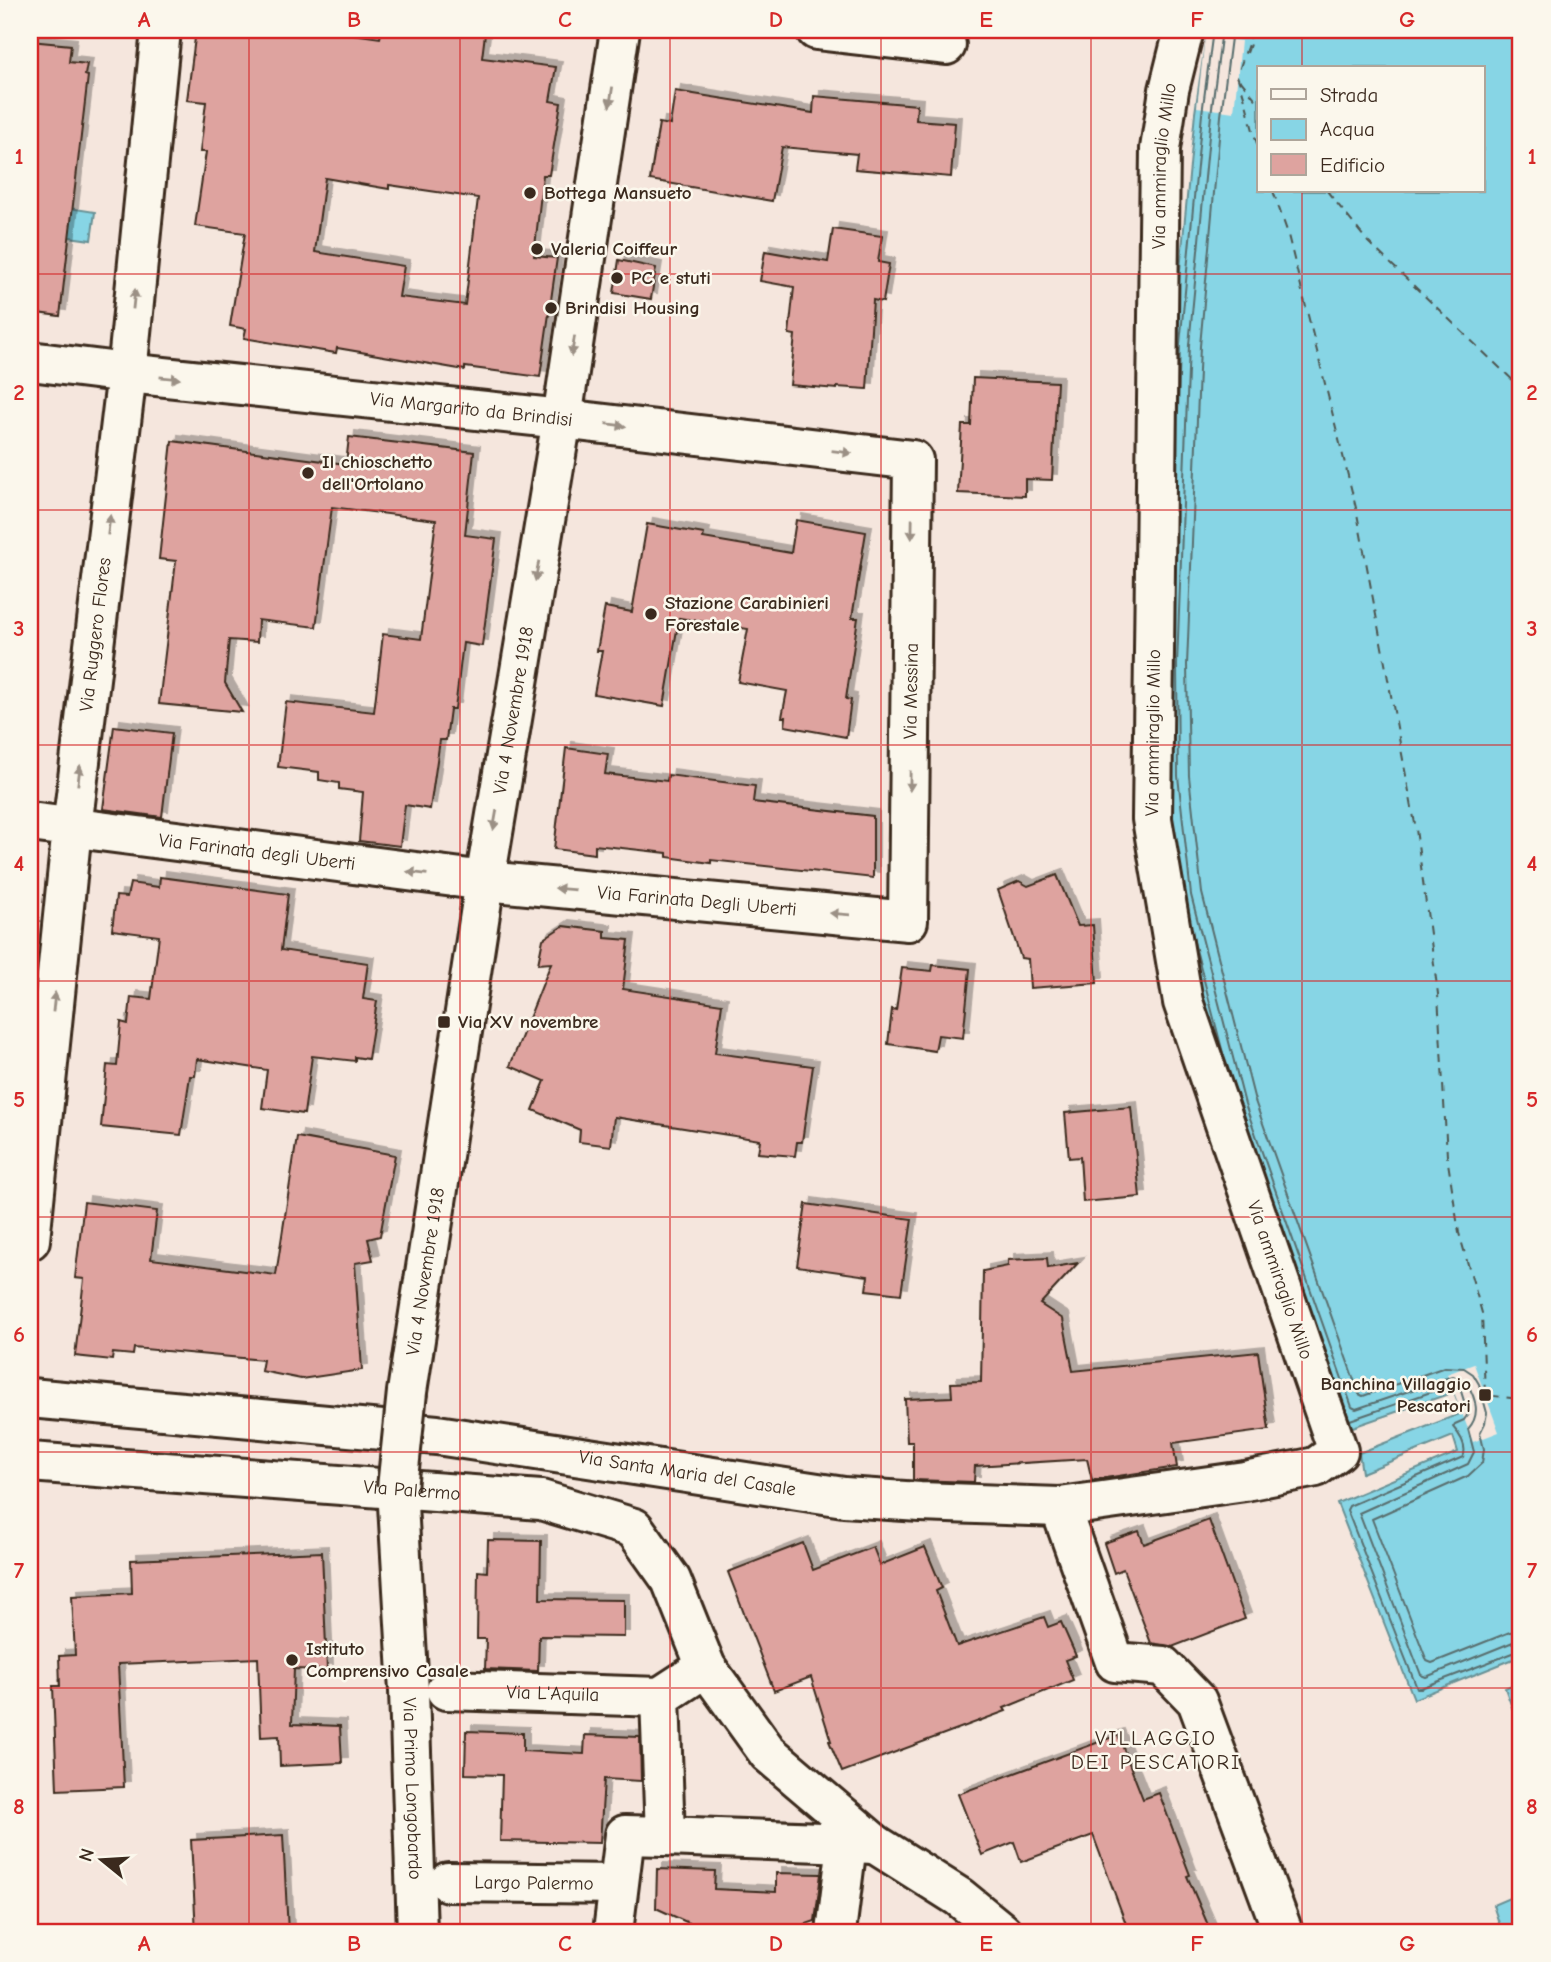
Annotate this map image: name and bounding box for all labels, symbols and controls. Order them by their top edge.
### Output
text: A [138,6,151,33]
text: B [347,6,361,33]
text: C [558,6,572,33]
text: D [769,6,783,33]
text: E [979,6,993,33]
text: F [1190,6,1204,33]
text: G [1399,6,1415,33]
legend [1257,66,1484,192]
street label: Via ammiraglio Millo [1148,80,1181,249]
text: Strada [1320,83,1378,107]
one-way arrow [605,86,616,108]
text: Acqua [1320,117,1375,141]
text: 1 [14,143,24,170]
text: 1 [1527,143,1537,170]
text: Edificio [1320,153,1385,177]
place label: Bottega Mansueto [544,182,692,204]
marker: Bottega Mansueto [522,185,538,201]
place label: Valeria Coiffeur [551,238,677,260]
marker: Valeria Coiffeur [529,241,545,257]
place label: PC e stuti [631,267,711,289]
marker: PC e stuti [609,270,625,286]
one-way arrow [129,288,140,310]
place label: Brindisi Housing [565,297,700,319]
marker: Brindisi Housing [543,300,559,316]
one-way arrow [567,336,578,358]
one-way arrow [160,372,182,383]
text: 2 [13,379,25,406]
text: 2 [1526,379,1538,406]
street label: Via Margarito da Brindisi [369,388,574,431]
one-way arrow [605,420,627,431]
one-way arrow [831,447,853,458]
place label: Il chioschetto dell'Ortolano [322,451,433,495]
marker: Il chioschetto dell'Ortolano [300,465,316,481]
one-way arrow [103,514,114,536]
one-way arrow [906,518,918,540]
street label: Via Ruggero Flores [75,556,116,713]
one-way arrow [531,560,542,582]
place label: Stazione Carabinieri Forestale [665,592,829,636]
marker: Stazione Carabinieri Forestale [643,606,659,622]
text: 3 [13,615,25,642]
text: 3 [1526,615,1538,642]
street label: Via 4 Novembre 1918 [489,625,538,796]
street label: Via Messina [899,643,923,739]
street label: Via ammiraglio Millo [1141,649,1165,816]
one-way arrow [73,764,84,786]
one-way arrow [904,770,916,792]
one-way arrow [489,809,500,831]
street label: Via Farinata degli Uberti [157,829,357,875]
text: 4 [14,850,25,877]
text: 4 [1527,850,1538,877]
one-way arrow [406,867,428,878]
street label: Via Farinata Degli Uberti [596,881,798,921]
one-way arrow [554,883,576,894]
one-way arrow [829,909,851,920]
one-way arrow [49,990,60,1012]
place label: Via XV novembre [458,1011,598,1033]
marker: Via XV novembre [436,1014,452,1030]
text: 5 [13,1086,25,1113]
text: 5 [1526,1086,1538,1113]
street label: Via 4 Novembre 1918 [402,1186,449,1357]
street label: Via ammiraglio Millo [1242,1198,1318,1362]
text: 6 [13,1321,25,1348]
text: 6 [1526,1321,1538,1348]
place label: Banchina Villaggio Pescatori [1320,1373,1471,1417]
marker: Banchina Villaggio Pescatori [1477,1387,1493,1403]
street label: Via Santa Maria del Casale [577,1446,798,1501]
street label: Via Palermo [363,1476,461,1505]
text: 7 [14,1557,25,1584]
text: 7 [1527,1557,1538,1584]
place label: Istituto Comprensivo Casale [306,1638,469,1682]
marker: Istituto Comprensivo Casale [284,1652,300,1668]
street label: Via L'Aquila [506,1681,600,1706]
street label: Via Primo Longobardo [398,1697,426,1880]
district label: VILLAGGIO DEI PESCATORI [1071,1726,1241,1774]
text: 8 [13,1793,25,1820]
text: 8 [1526,1793,1538,1820]
north arrow [66,1826,136,1896]
text: N [74,1846,99,1864]
street label: Largo Palermo [474,1871,594,1895]
text: A [138,1930,151,1957]
text: B [347,1930,361,1957]
text: C [558,1930,572,1957]
text: D [769,1930,783,1957]
text: E [979,1930,993,1957]
text: F [1190,1930,1204,1957]
text: G [1399,1930,1415,1957]

